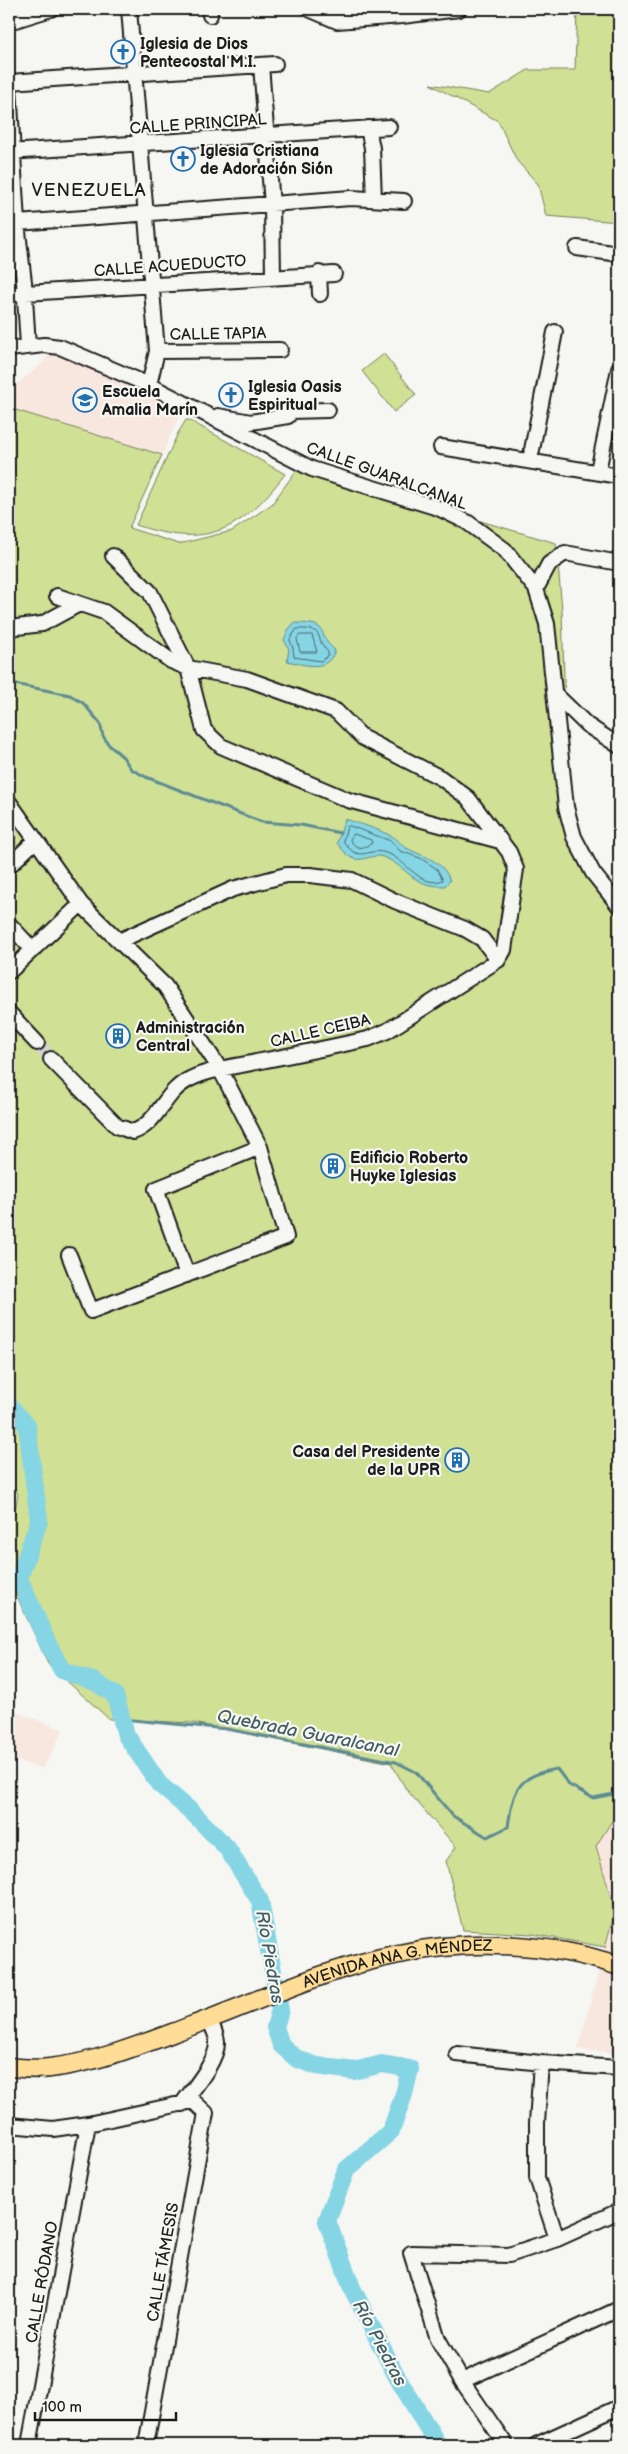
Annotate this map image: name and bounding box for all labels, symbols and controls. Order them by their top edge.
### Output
place label: Iglesia de Dios Pentecostal M.I. [140,35,257,72]
church icon: Iglesia de Dios Pentecostal M.I. [110,39,136,65]
street label: CALLE PRINCIPAL [129,110,268,139]
place label: Iglesia Cristiana de Adoración Sión [200,142,333,179]
church icon: Iglesia Cristiana de Adoración Sión [170,146,196,172]
district label: VENEZUELA [32,180,146,201]
street label: CALLE ACUEDUCTO [93,252,247,281]
street label: CALLE TAPIA [170,324,267,345]
place label: Iglesia Oasis Espiritual [248,378,342,415]
church icon: Iglesia Oasis Espiritual [218,382,244,408]
place label: Escuela Amalia Marín [101,383,198,420]
school or university icon: Escuela Amalia Marín [72,387,98,413]
street label: CALLE GUARALCANAL [304,438,470,515]
street label: CALLE CEIBA [268,1011,372,1052]
place label: Administración Central [135,1019,245,1056]
building icon: Administración Central [105,1023,131,1049]
place label: Edificio Roberto Huyke Iglesias [350,1149,468,1186]
building icon: Edificio Roberto Huyke Iglesias [320,1153,346,1179]
place label: Casa del Presidente de la UPR [292,1443,440,1480]
building icon: Casa del Presidente de la UPR [444,1447,470,1473]
water label: Quebrada Guaralcanal [215,1706,401,1762]
water label: Río Piedras [251,1909,288,2005]
street label: AVENIDA ANA G. MÉNDEZ [300,1937,493,1993]
street label: CALLE TÁMESIS [142,2201,183,2323]
street label: CALLE RÓDANO [20,2219,63,2345]
water label: Río Piedras [348,2297,411,2390]
scale bar [35,2389,176,2421]
text: 100 m [42,2398,82,2417]

